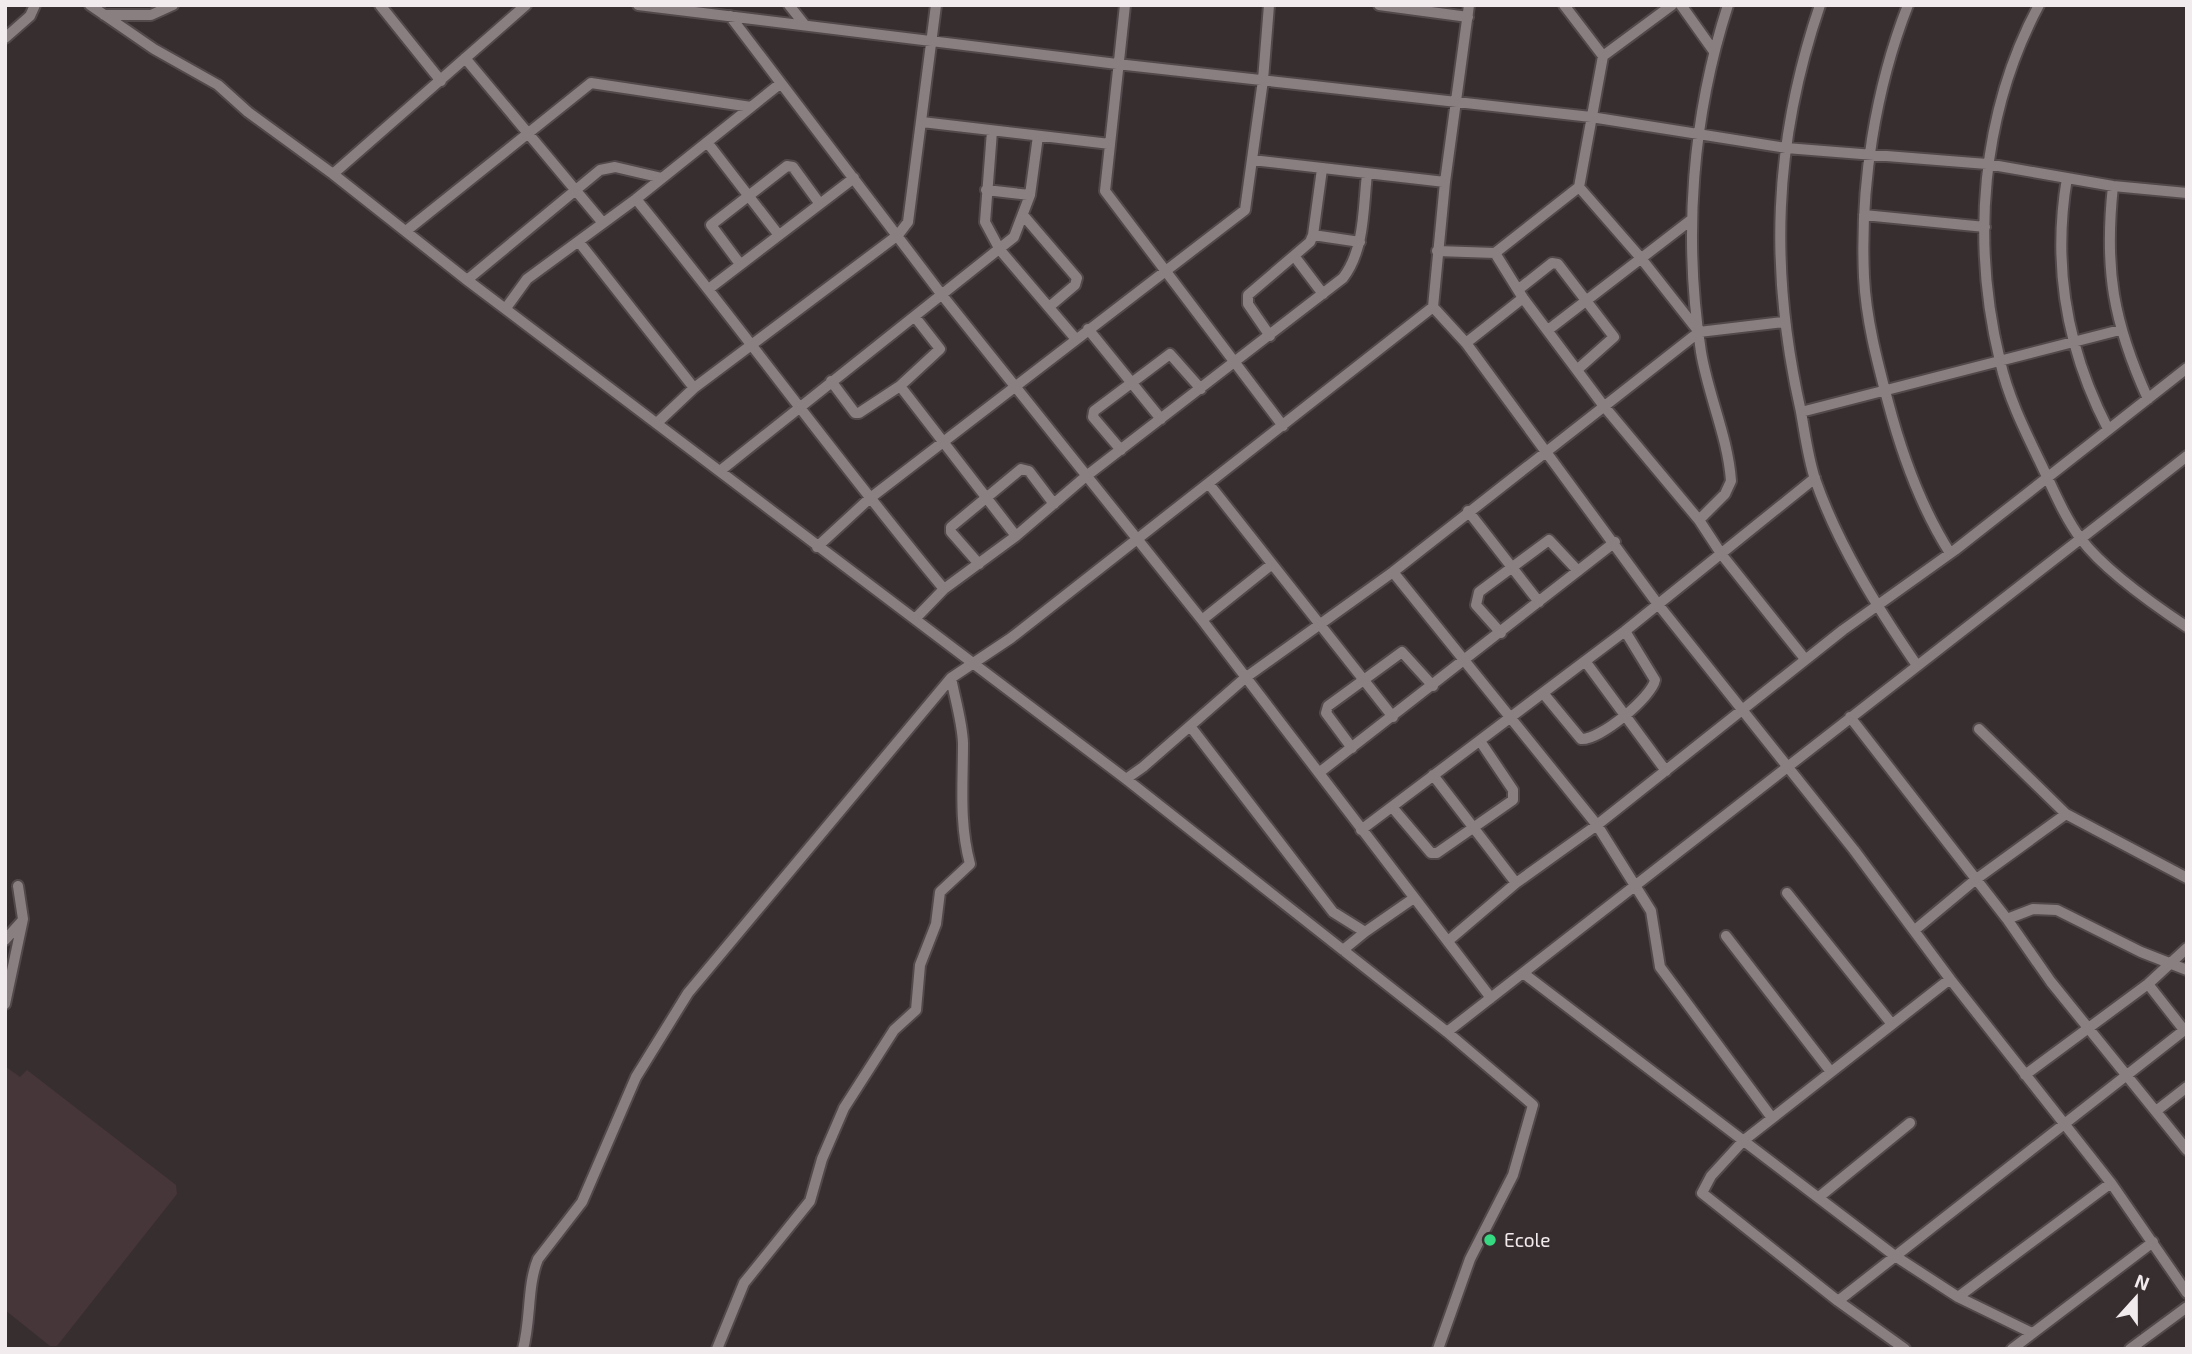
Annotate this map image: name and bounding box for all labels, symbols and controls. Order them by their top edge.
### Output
place label: Ecole [1504,1228,1550,1251]
marker: Ecole [1482,1232,1498,1248]
north arrow [2101,1263,2171,1333]
text: N [2132,1268,2153,1295]

